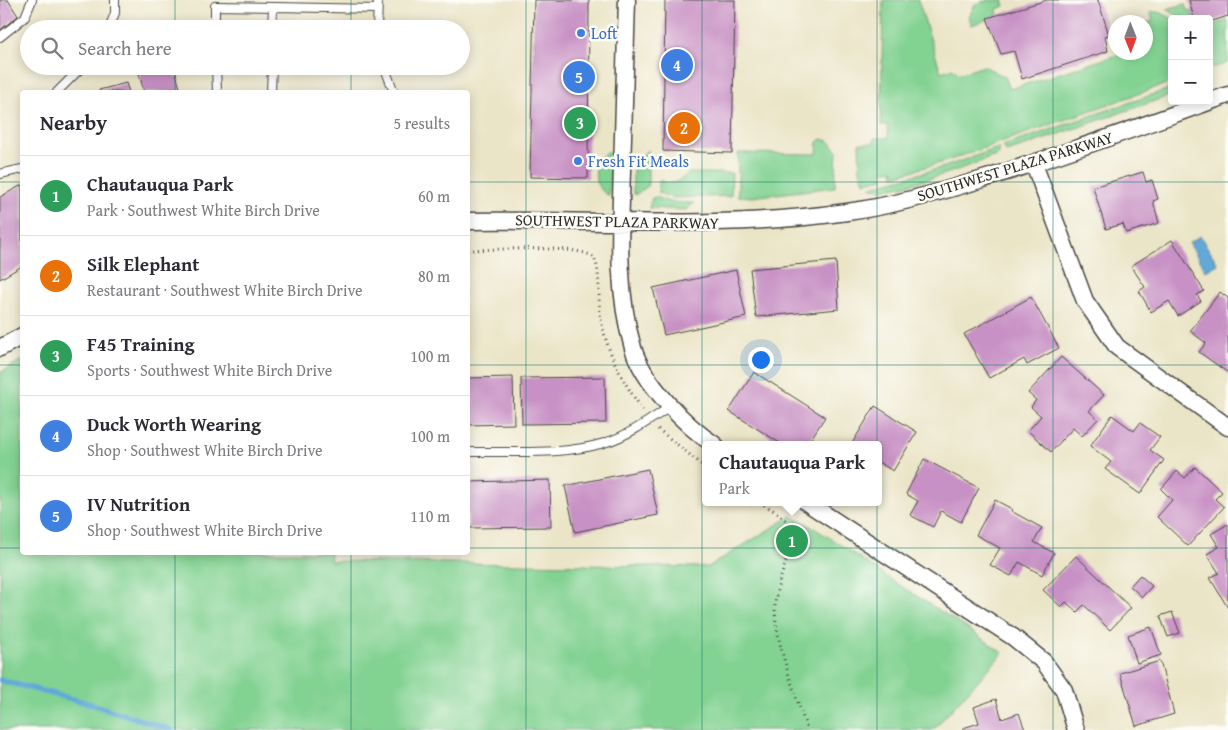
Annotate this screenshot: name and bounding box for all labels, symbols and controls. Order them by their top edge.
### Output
north arrow [1108,15,1153,60]
map controls [1168,15,1213,105]
button: + [1168,15,1213,60]
search box [20,20,470,75]
place label: Loft [591,21,618,45]
marker: Loft [575,27,587,39]
icon: search [38,34,66,62]
text: Search here [78,34,172,62]
pin: 4 [661,46,693,84]
pin: 5 [563,58,595,96]
button: − [1168,60,1213,105]
pin: 3 [564,104,596,142]
text: Nearby [40,107,107,138]
pin: 2 [668,109,700,147]
text: 5 results [393,111,450,135]
street label: SOUTHWEST PLAZA PARKWAY [914,125,1116,207]
place label: Fresh Fit Meals [588,149,689,173]
marker: Fresh Fit Meals [572,155,584,167]
text: Chautauqua Park [87,170,233,198]
text: 1 [52,184,60,208]
text: 60 m [418,184,450,208]
text: Park · Southwest White Birch Drive [87,198,320,222]
street label: SOUTHWEST PLAZA PARKWAY [515,207,719,235]
text: Silk Elephant [87,250,199,278]
text: 2 [52,264,60,288]
text: 80 m [418,264,450,288]
text: Restaurant · Southwest White Birch Drive [87,278,363,302]
text: F45 Training [87,330,194,358]
text: 3 [52,344,60,368]
text: 100 m [410,344,450,368]
your location [748,347,774,373]
text: Sports · Southwest White Birch Drive [87,358,332,382]
text: Duck Worth Wearing [87,410,261,438]
text: 4 [52,424,60,448]
text: 100 m [410,424,450,448]
text: Shop · Southwest White Birch Drive [87,438,323,462]
popup [702,441,882,506]
text: Chautauqua Park [719,448,865,476]
text: Park [719,476,750,500]
text: IV Nutrition [87,490,190,518]
text: 5 [52,504,60,528]
text: 110 m [410,504,450,528]
text: Shop · Southwest White Birch Drive [87,518,323,542]
pin: 1 [776,522,808,560]

